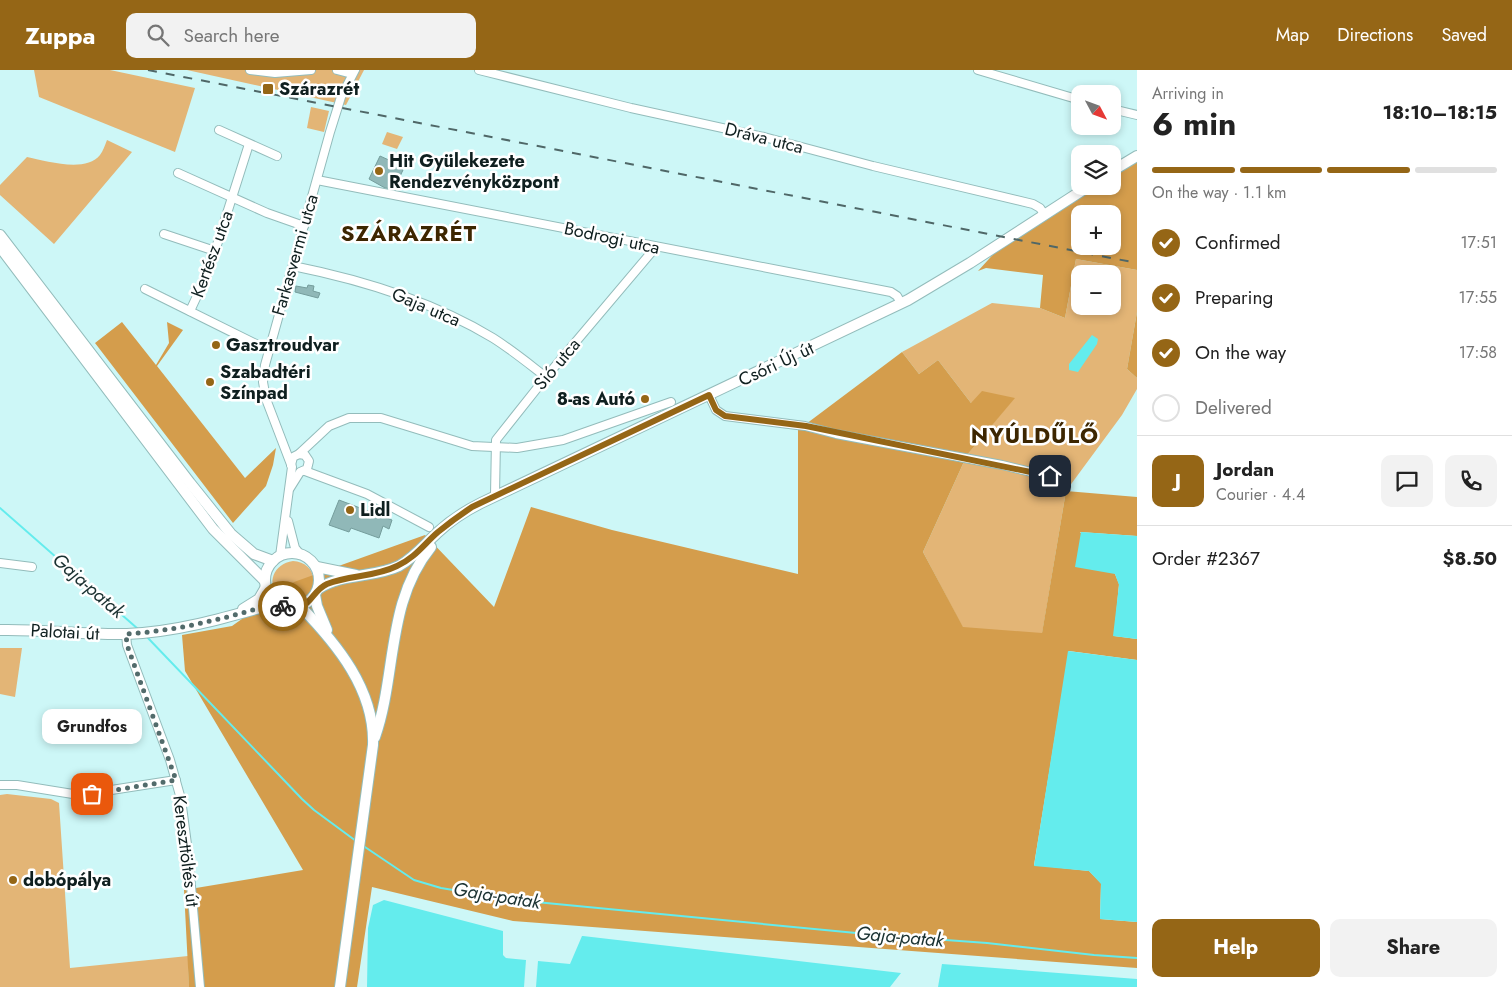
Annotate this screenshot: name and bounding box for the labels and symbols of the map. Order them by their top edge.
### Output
place label: Szárazrét [279,76,359,102]
marker: Szárazrét [261,82,275,96]
north arrow [1071,85,1121,135]
street label: Dráva utca [722,116,806,160]
place label: Hit Gyülekezete Rendezvényközpont [389,148,559,195]
marker: Hit Gyülekezete Rendezvényközpont [373,165,385,177]
street label: Farkasvermi utca [265,191,325,319]
street label: Kertész utca [184,207,240,301]
street label: Bodrogi utca [562,215,662,261]
district label: SZÁRAZRÉT [341,217,477,249]
street label: Gaja utca [388,281,464,333]
place label: Gasztroudvar [226,332,340,358]
street label: Sió utca [527,332,587,396]
street label: Csóri Új út [734,335,819,393]
marker: Gasztroudvar [210,339,222,351]
place label: Szabadtéri Színpad [220,359,311,406]
marker: Szabadtéri Színpad [204,376,216,388]
place label: 8-as Autó [557,386,635,412]
marker: 8-as Autó [639,393,651,405]
district label: NYÚLDŰLŐ [971,419,1099,451]
pin [1029,455,1071,497]
place label: Lidl [360,497,390,523]
marker: Lidl [344,504,356,516]
water label: Gaja-patak [47,546,131,625]
courier [258,581,308,631]
street label: Palotai út [30,617,101,647]
callout: Grundfos [42,709,142,744]
pin [71,773,113,815]
street label: Kereszttöltés út [166,794,206,909]
place label: dobópálya [23,867,111,893]
marker: dobópálya [7,874,19,886]
water label: Gaja-patak [451,875,543,916]
water label: Gaja-patak [855,919,946,954]

